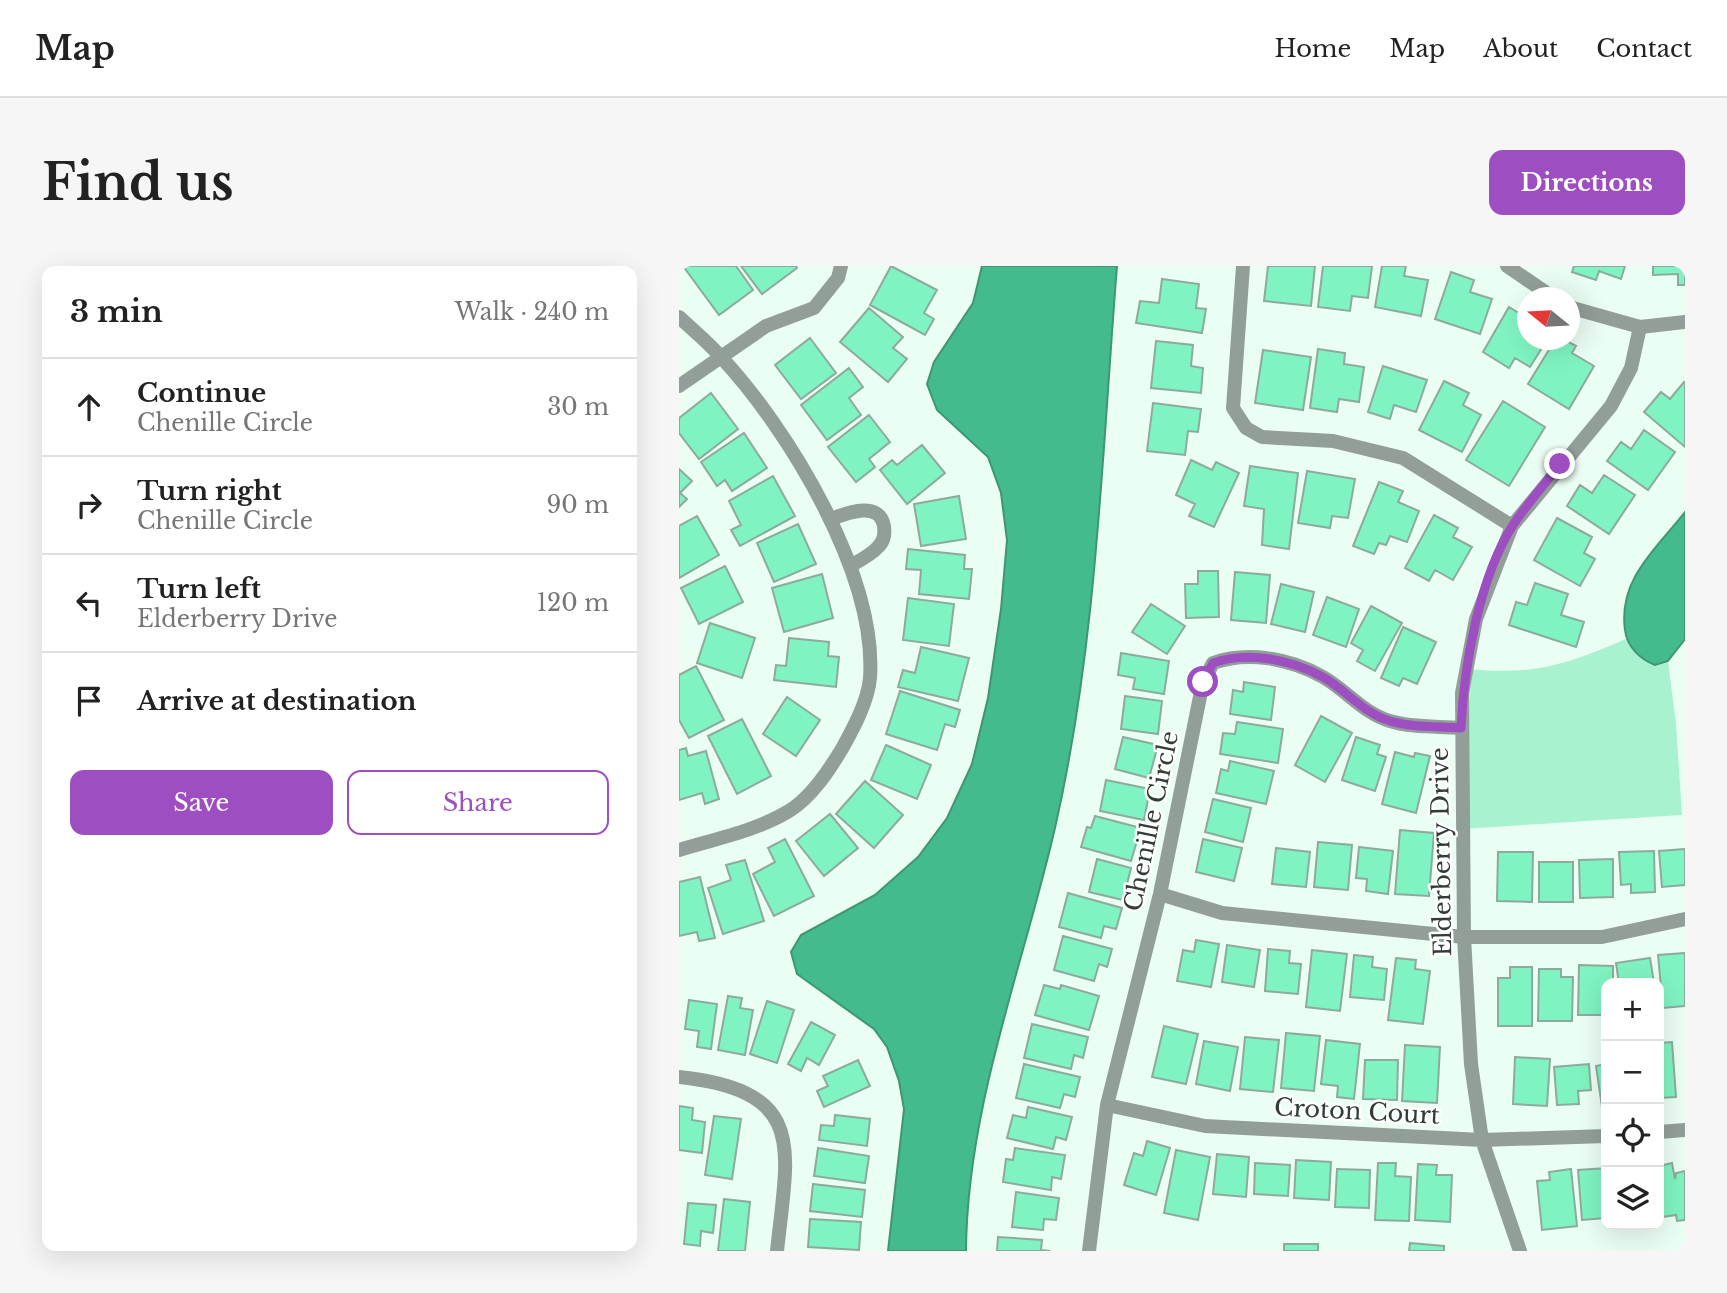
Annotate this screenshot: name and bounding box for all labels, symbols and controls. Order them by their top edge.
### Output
text: Map [35,28,115,69]
text: Home [1275,34,1351,63]
text: Map [1389,34,1445,63]
text: About [1483,34,1558,63]
text: Contact [1596,34,1692,63]
button: Directions [1489,150,1685,215]
text: Find us [42,152,234,213]
north arrow [1517,287,1580,350]
text: 3 min [70,293,163,330]
text: Walk · 240 m [455,298,609,326]
text: Continue [137,377,266,409]
icon: ahead [70,388,108,426]
text: 30 m [547,393,609,421]
text: Chenille Circle [137,409,313,437]
route end [1544,448,1575,479]
text: Turn right [137,475,282,507]
icon: right [70,486,108,524]
text: 90 m [547,491,609,519]
text: Chenille Circle [137,507,313,535]
text: Turn left [137,573,261,605]
icon: left [70,584,108,622]
text: 120 m [537,589,609,617]
text: Elderberry Drive [137,605,337,633]
route start [1187,666,1218,697]
icon: arrive [70,682,108,720]
text: Arrive at destination [137,685,417,717]
street label: Chenille Circle [1118,728,1184,914]
street label: Elderberry Drive [1425,747,1457,957]
button: Save [70,770,333,835]
button: Share [347,770,609,835]
map controls [1601,978,1664,1230]
button: + [1601,978,1664,1041]
button: − [1601,1041,1664,1104]
street label: Croton Court [1273,1092,1441,1130]
button: locate [1601,1104,1664,1167]
button: layers [1601,1167,1664,1230]

